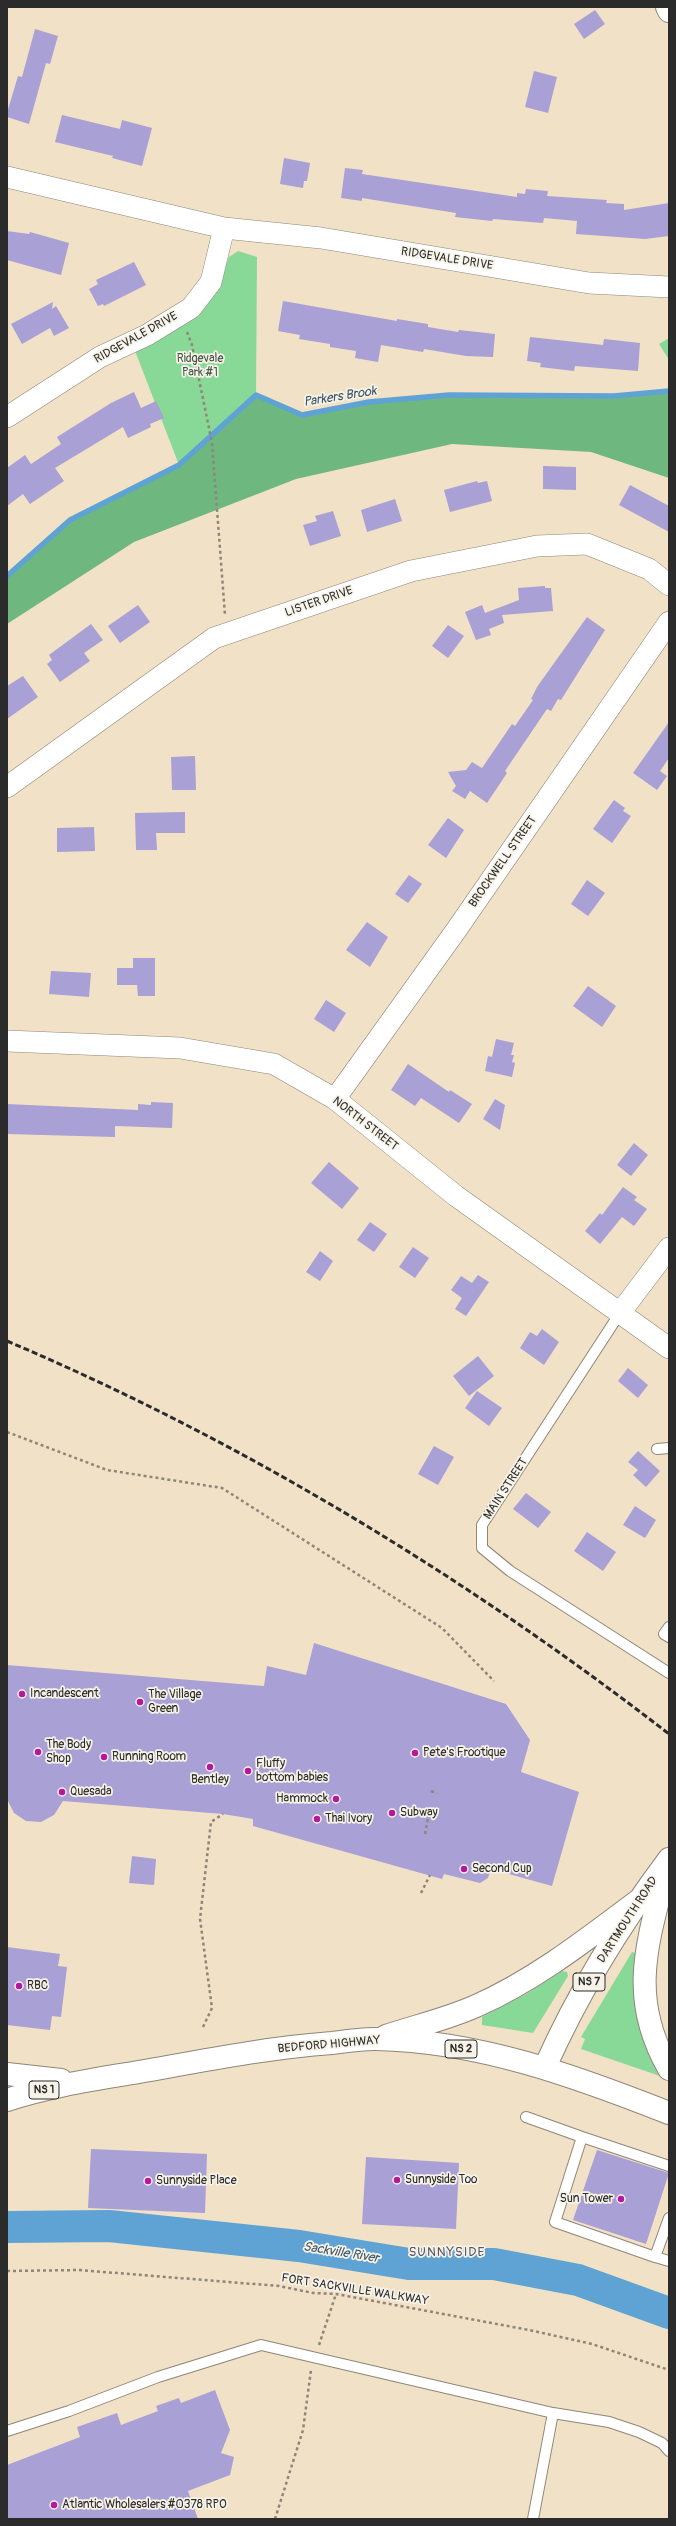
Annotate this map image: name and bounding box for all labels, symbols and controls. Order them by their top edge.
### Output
street label: RIDGEVALE DRIVE [400,245,494,273]
street label: RIDGEVALE DRIVE [92,309,180,367]
park label: Ridgevale Park #1 [177,352,223,380]
water label: Parkers Brook [302,384,378,410]
street label: LISTER DRIVE [283,584,355,620]
street label: BROCKWELL STREET [466,813,540,911]
street label: NORTH STREET [329,1094,401,1154]
street label: MAIN STREET [481,1456,531,1522]
place label: Incandescent [30,1687,99,1701]
place label: The Village Green [148,1688,201,1716]
marker: Incandescent [17,1689,27,1699]
marker: The Village Green [135,1697,145,1707]
place label: The Body Shop [46,1738,91,1766]
place label: Pete's Frootique [423,1746,505,1760]
marker: The Body Shop [33,1747,43,1757]
marker: Pete's Frootique [410,1748,420,1758]
place label: Running Room [112,1750,186,1764]
marker: Running Room [99,1752,109,1762]
place label: Fluffy bottom babies [256,1757,328,1785]
marker: Bentley [205,1762,215,1772]
marker: Fluffy bottom babies [243,1766,253,1776]
place label: Bentley [191,1773,229,1787]
place label: Quesada [70,1785,112,1799]
marker: Quesada [57,1787,67,1797]
place label: Hammock [276,1792,328,1806]
marker: Hammock [331,1794,341,1804]
place label: Subway [400,1806,438,1820]
marker: Subway [387,1808,397,1818]
place label: Thai Ivory [325,1812,372,1826]
marker: Thai Ivory [312,1814,322,1824]
place label: Second Cup [472,1862,532,1876]
marker: Second Cup [459,1864,469,1874]
street label: DARTMOUTH ROAD [595,1874,661,1966]
road number: NS 7 [573,1973,605,1991]
place label: RBC [27,1979,48,1993]
marker: RBC [14,1981,24,1991]
street label: BEDFORD HIGHWAY [277,2033,381,2057]
road number: NS 2 [445,2040,477,2058]
road number: NS 1 [29,2081,59,2099]
place label: Sunnyside Too [405,2173,478,2187]
place label: Sunnyside Place [156,2174,237,2188]
marker: Sunnyside Too [392,2175,402,2185]
marker: Sunnyside Place [143,2176,153,2186]
place label: Sun Tower [560,2192,613,2206]
marker: Sun Tower [616,2194,626,2204]
water label: Sackville River [302,2239,380,2267]
district label: SUNNYSIDE [409,2245,485,2261]
street label: FORT SACKVILLE WALKWAY [280,2271,430,2309]
place label: Atlantic Wholesalers #0378 RPO [62,2498,227,2512]
marker: Atlantic Wholesalers #0378 RPO [49,2500,59,2510]

